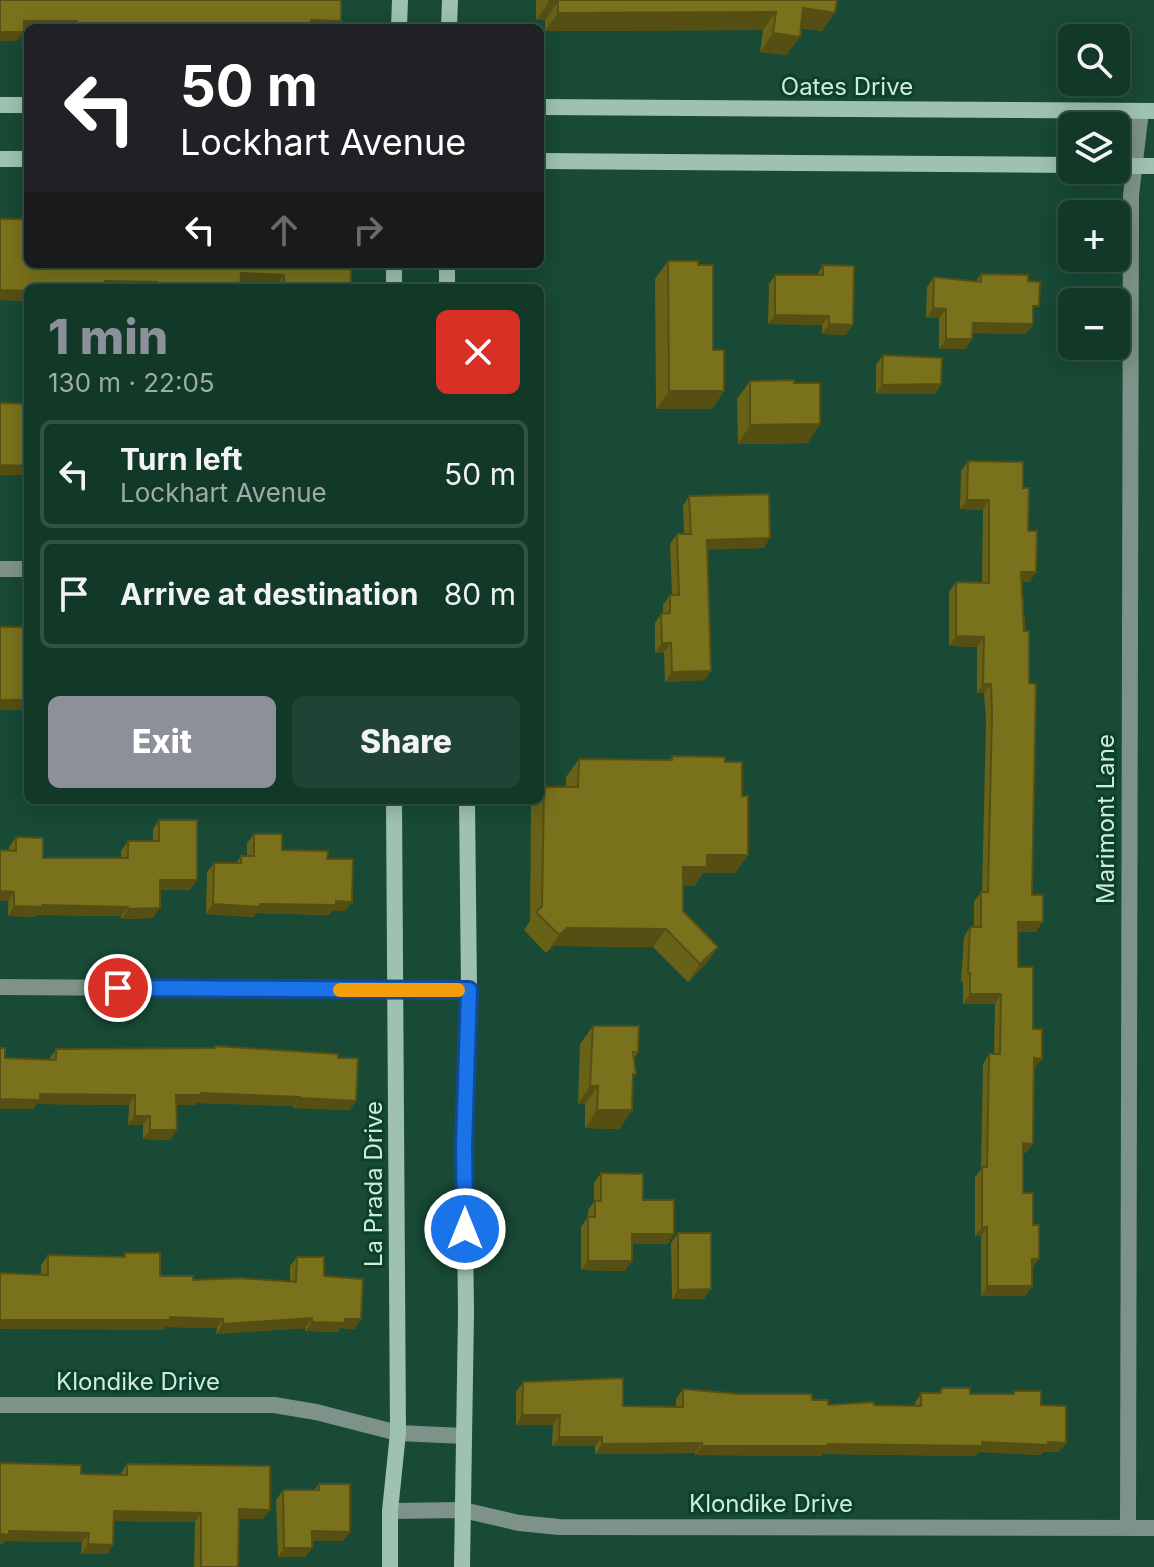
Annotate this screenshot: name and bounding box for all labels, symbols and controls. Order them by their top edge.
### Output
map controls [1058,24,1130,360]
button: search [1058,24,1130,96]
text: 50 m [180,52,318,120]
icon: left [48,56,152,160]
street label: Oates Drive [781,72,913,101]
button: layers [1058,112,1130,184]
text: Lockhart Avenue [180,120,466,164]
button: + [1058,200,1130,272]
icon: left [178,208,222,252]
icon: ahead [262,208,306,252]
icon: right [346,208,390,252]
button: − [1058,288,1130,360]
text: 1 min [48,307,168,366]
button: close [436,310,520,394]
text: 130 m · 22:05 [48,367,215,398]
text: Turn left [120,441,242,477]
icon: left [52,452,96,496]
text: 50 m [444,456,516,492]
text: Lockhart Avenue [120,477,327,508]
icon: arrive [52,572,96,616]
text: Arrive at destination [120,576,418,612]
text: 80 m [444,576,516,612]
button: Exit [48,696,276,788]
button: Share [292,696,520,788]
street label: Marimont Lane [1091,734,1120,904]
pin [84,954,152,1022]
icon: arrive [96,966,140,1010]
street label: La Prada Drive [359,1101,388,1267]
position arrow [423,1187,507,1271]
street label: Klondike Drive [56,1367,220,1396]
street label: Klondike Drive [689,1489,853,1518]

